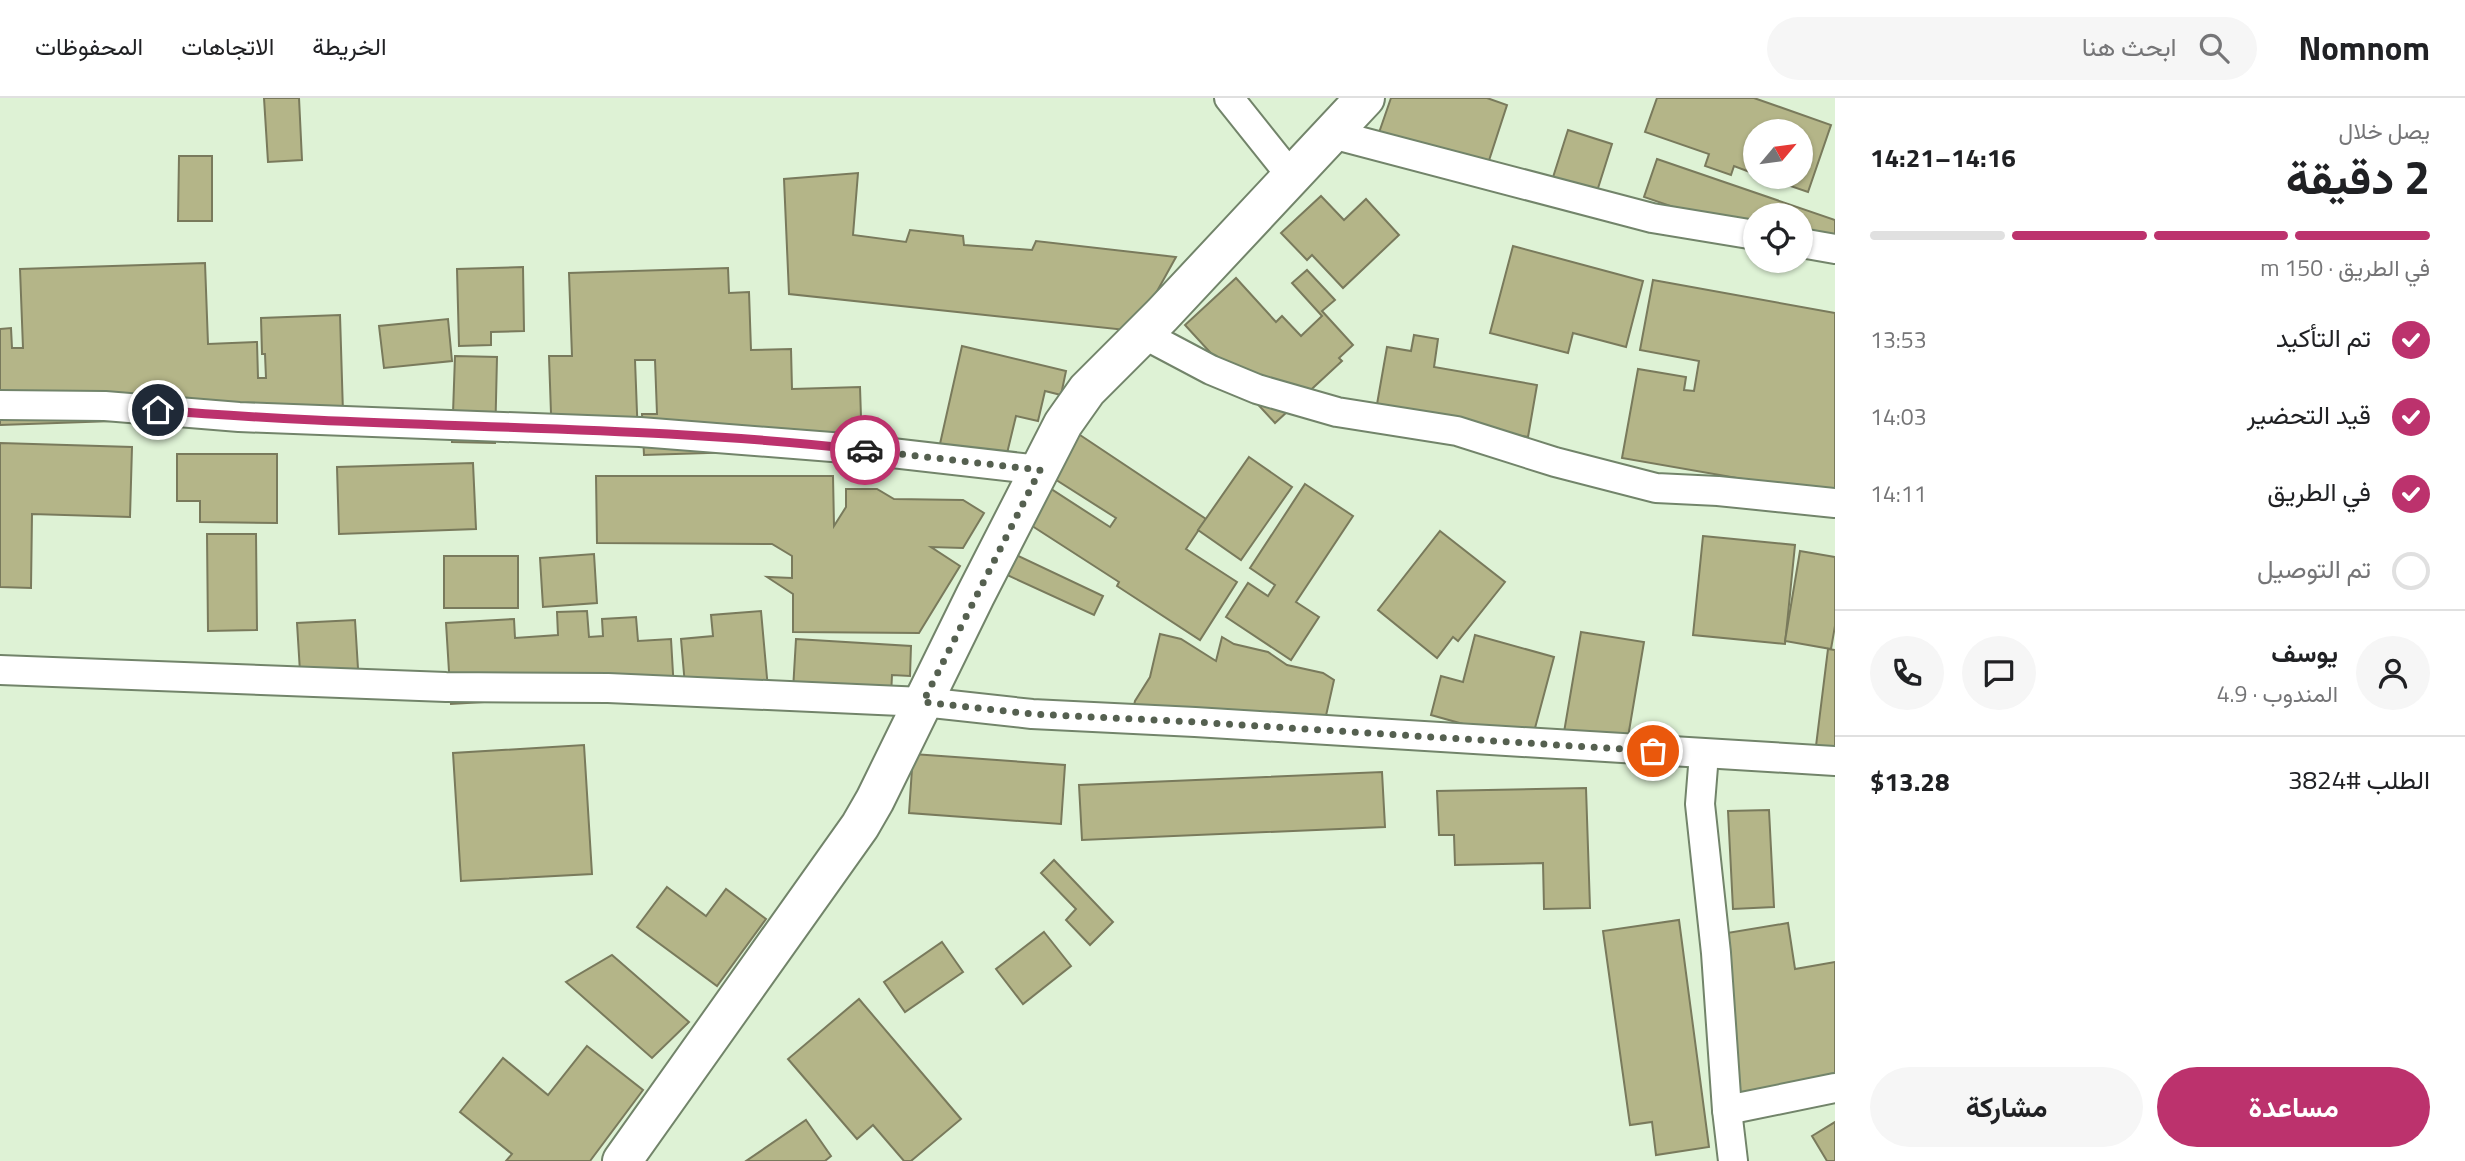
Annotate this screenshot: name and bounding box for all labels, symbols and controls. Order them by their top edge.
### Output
search box [1767,17,2257,80]
text: Nomnom [2299,23,2430,73]
text: ابحث هنا [2082,27,2177,66]
text: المحفوظات [35,28,143,64]
text: الاتجاهات [181,28,274,64]
text: الخريطة [312,28,387,64]
icon: search [2195,29,2233,67]
text: يصل خلال [2339,113,2430,148]
north arrow [1743,119,1813,189]
map controls [1743,119,1813,273]
text: 14:16–14:21 [1870,138,2016,177]
text: 2 دقيقة [2286,142,2430,212]
button: locate [1743,203,1813,273]
text: في الطريق · 150 m [2260,250,2430,285]
text: تم التأكيد [2276,318,2371,357]
icon: check [2392,321,2430,359]
text: 13:53 [1870,322,1927,357]
pin [128,380,188,440]
icon: home [139,391,177,429]
text: قيد التحضير [2247,395,2371,434]
icon: check [2392,398,2430,436]
text: 14:03 [1870,399,1927,434]
courier [830,415,900,485]
icon: car [846,431,884,469]
text: في الطريق [2267,472,2371,511]
icon: check [2392,475,2430,513]
text: 14:11 [1870,476,1927,511]
text: تم التوصيل [2257,549,2371,588]
text: يوسف [2271,633,2338,672]
button: phone [1870,636,1944,710]
button: chat [1962,636,2036,710]
button: person [2356,636,2430,710]
text: المندوب · 4.9 [2217,676,2338,711]
pin [1623,721,1683,781]
icon: bag [1634,732,1672,770]
text: الطلب #3824 [2288,760,2430,799]
text: $13.28 [1870,762,1949,801]
button: مشاركة [1870,1067,2143,1147]
button: مساعدة [2157,1067,2430,1147]

